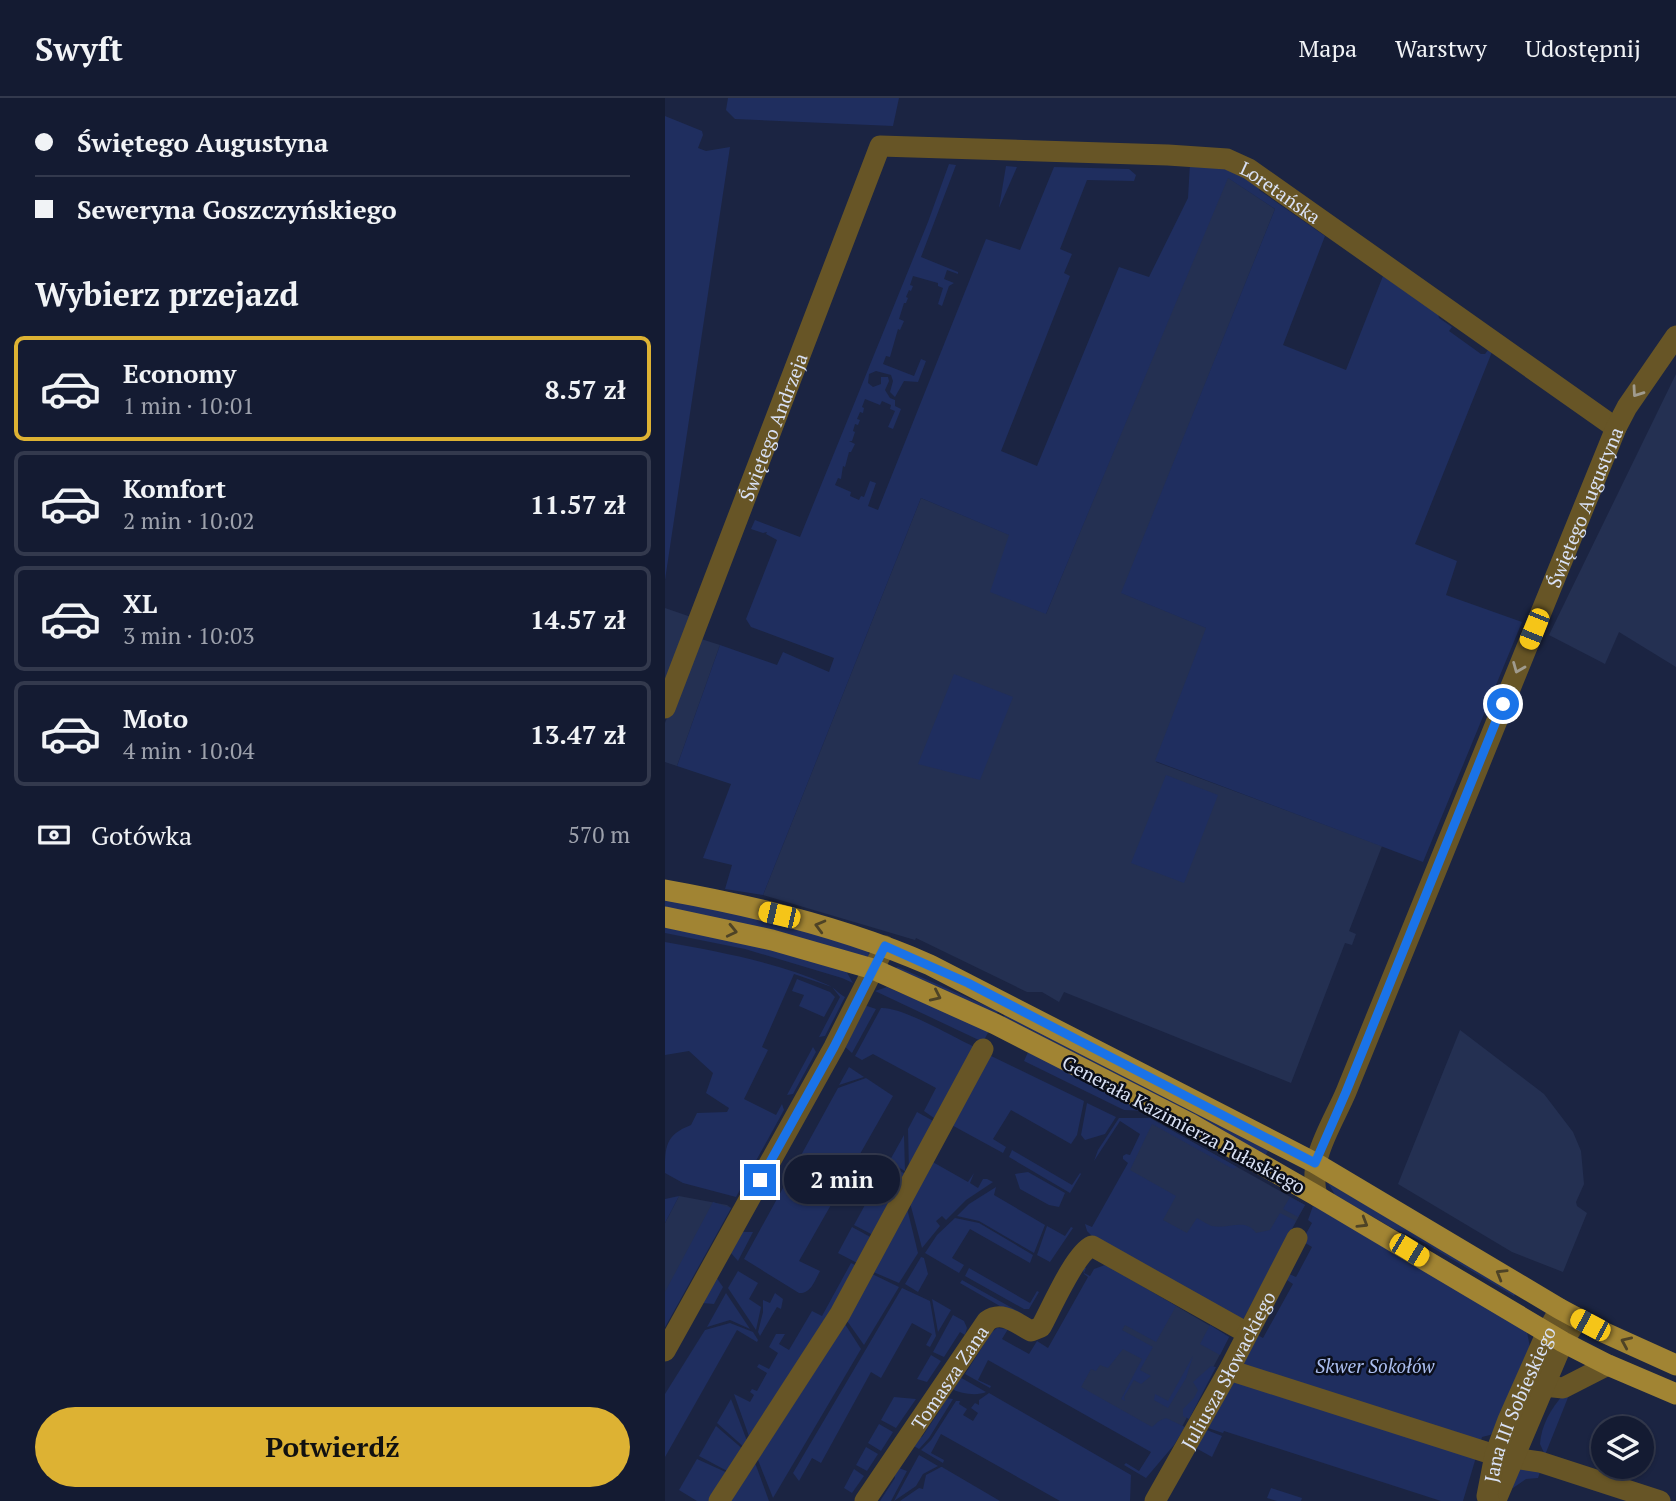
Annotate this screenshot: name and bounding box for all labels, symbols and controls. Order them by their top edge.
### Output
text: Swyft [35,27,123,70]
text: Mapa [1298,32,1357,64]
text: Warstwy [1395,32,1487,64]
text: Udostępnij [1525,32,1641,64]
text: Świętego Augustyna [77,125,329,159]
street label: Loretańska [1237,154,1326,229]
text: Seweryna Goszczyńskiego [77,192,397,226]
text: Wybierz przejazd [35,273,299,315]
street label: Świętego Andrzeja [733,349,812,504]
text: Economy [123,356,236,390]
icon: car [39,357,102,420]
text: 8.57 zł [545,372,626,406]
one-way arrow [1633,384,1645,397]
text: 1 min · 10:01 [123,390,255,421]
street label: Świętego Augustyna [1540,422,1628,591]
text: Komfort [123,471,226,505]
icon: car [39,472,102,535]
text: 11.57 zł [530,487,626,521]
text: 2 min · 10:02 [123,505,255,536]
text: XL [123,586,157,620]
icon: car [39,587,102,650]
text: 14.57 zł [530,602,626,636]
car [1517,606,1552,652]
text: 3 min · 10:03 [123,620,255,651]
one-way arrow [1512,660,1526,673]
route start [1487,688,1519,720]
text: Moto [123,701,188,735]
icon: car [39,702,102,765]
text: 13.47 zł [530,717,626,751]
text: 4 min · 10:04 [123,735,255,766]
icon: cash [35,816,73,854]
text: Gotówka [91,818,192,852]
text: 570 m [568,819,630,850]
car [757,900,802,930]
one-way arrow [814,920,826,934]
one-way arrow [726,922,738,937]
one-way arrow [929,988,941,1002]
street label: Generała Kazimierza Pułaskiego [1058,1049,1310,1199]
callout: 2 min [784,1156,900,1204]
route end [744,1164,776,1196]
text: 2 min [811,1164,873,1195]
one-way arrow [1355,1215,1368,1228]
car [1386,1230,1433,1270]
one-way arrow [1496,1269,1509,1282]
street label: Juliusza Słowackiego [1175,1286,1280,1453]
car [1567,1306,1614,1344]
street label: Tomasza Zana [905,1319,994,1434]
street label: Jana III Sobieskiego [1477,1321,1561,1484]
one-way arrow [1621,1336,1634,1350]
park label: Skwer Sokołów [1315,1353,1436,1378]
button: Potwierdź [35,1407,630,1487]
map controls [1591,1416,1654,1479]
button: layers [1591,1416,1654,1479]

